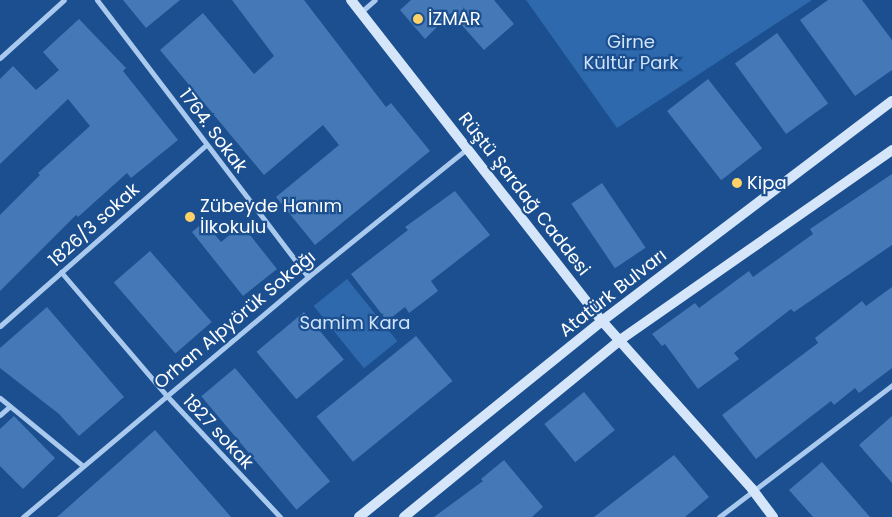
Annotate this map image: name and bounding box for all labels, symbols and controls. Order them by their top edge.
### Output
place label: İZMAR [428,8,481,30]
marker: İZMAR [412,13,424,25]
park label: Girne Kültür Park [584,32,678,74]
street label: 1764. Sokak [174,85,252,177]
street label: Rüştü Şardağ Caddesi [454,108,594,280]
place label: Kipa [747,172,787,194]
marker: Kipa [731,177,743,189]
street label: 1826/3 sokak [44,179,144,271]
place label: Zübeyde Hanım İlkokulu [200,196,342,238]
marker: Zübeyde Hanım İlkokulu [184,211,196,223]
street label: Atatürk Bulvarı [555,244,671,342]
street label: Orhan Alpyörük Sokağı [150,246,320,394]
park label: Samim Kara [300,312,410,334]
street label: 1827 sokak [178,390,258,474]

